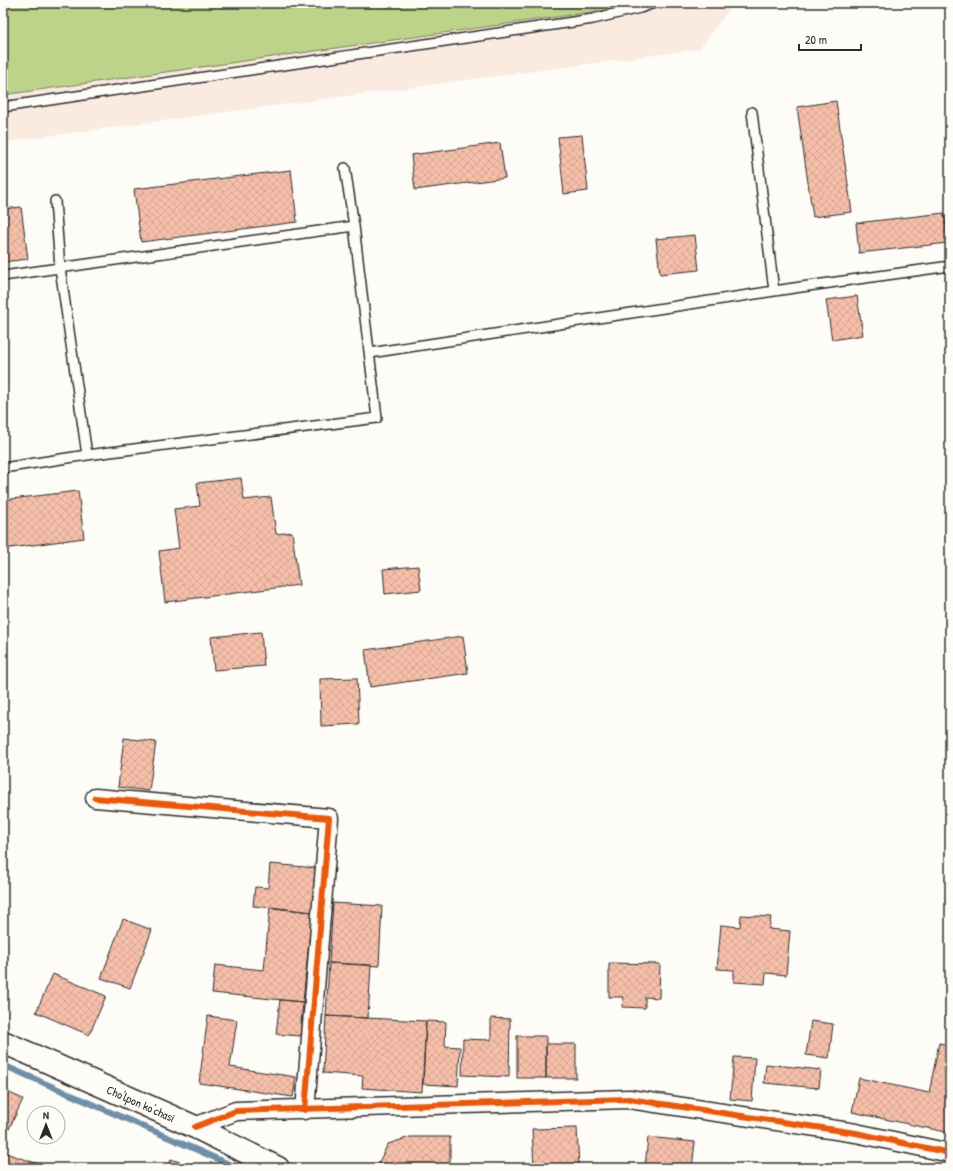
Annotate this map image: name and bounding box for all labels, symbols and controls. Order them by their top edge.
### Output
scale bar [799,26,861,52]
text: 20 m [805,31,827,48]
street label: Cho'lpon ko'chasi [104,1081,178,1126]
north arrow [26,1105,66,1145]
text: N [43,1108,49,1122]

